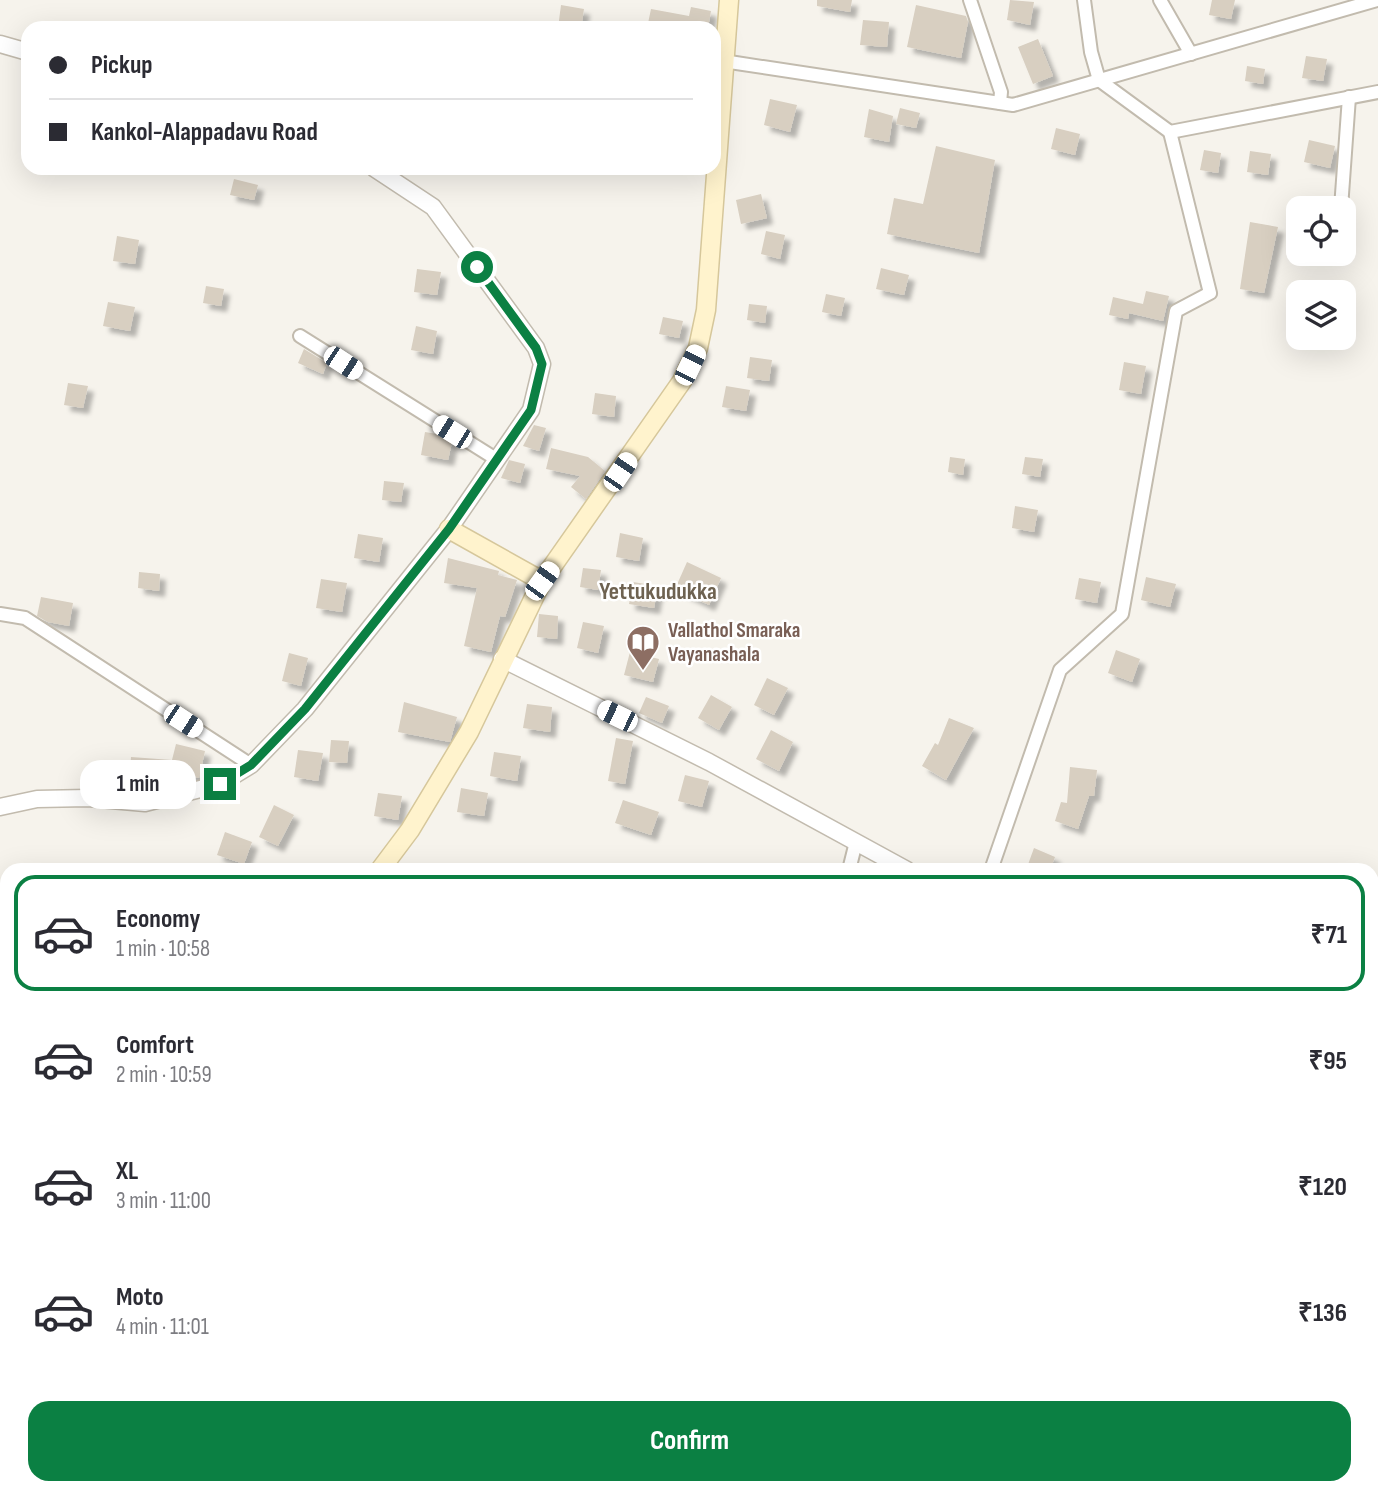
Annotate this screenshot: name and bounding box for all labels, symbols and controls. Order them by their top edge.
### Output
text: Pickup [91,50,153,81]
text: Kankol-Alappadavu Road [91,117,318,148]
map controls [1286,196,1356,350]
button: locate [1286,196,1356,266]
route start [461,251,493,283]
button: layers [1286,280,1356,350]
car [672,342,709,388]
car [320,343,367,383]
car [429,412,476,452]
car [600,449,641,495]
car [522,558,563,604]
district label: Yettukudukka [599,577,717,606]
place label: Vallathol Smaraka Vayanashala [668,618,800,667]
library icon: Vallathol Smaraka Vayanashala [624,623,662,672]
car [594,697,641,735]
car [160,701,207,741]
callout: 1 min [80,760,196,808]
route end [204,768,236,800]
text: 1 min [117,770,159,798]
icon: car [32,902,95,965]
text: Economy [116,904,200,935]
text: ₹71 [1311,920,1347,951]
text: 1 min · 10:58 [116,935,210,963]
icon: car [32,1028,95,1091]
text: Comfort [116,1030,194,1061]
text: ₹95 [1308,1046,1347,1077]
text: 2 min · 10:59 [116,1061,212,1089]
icon: car [32,1154,95,1217]
text: XL [116,1156,138,1187]
text: ₹120 [1298,1172,1347,1203]
text: 3 min · 11:00 [116,1187,211,1215]
icon: car [32,1280,95,1343]
text: Moto [116,1282,164,1313]
text: ₹136 [1298,1298,1347,1329]
text: 4 min · 11:01 [116,1313,209,1341]
button: Confirm [28,1401,1351,1481]

